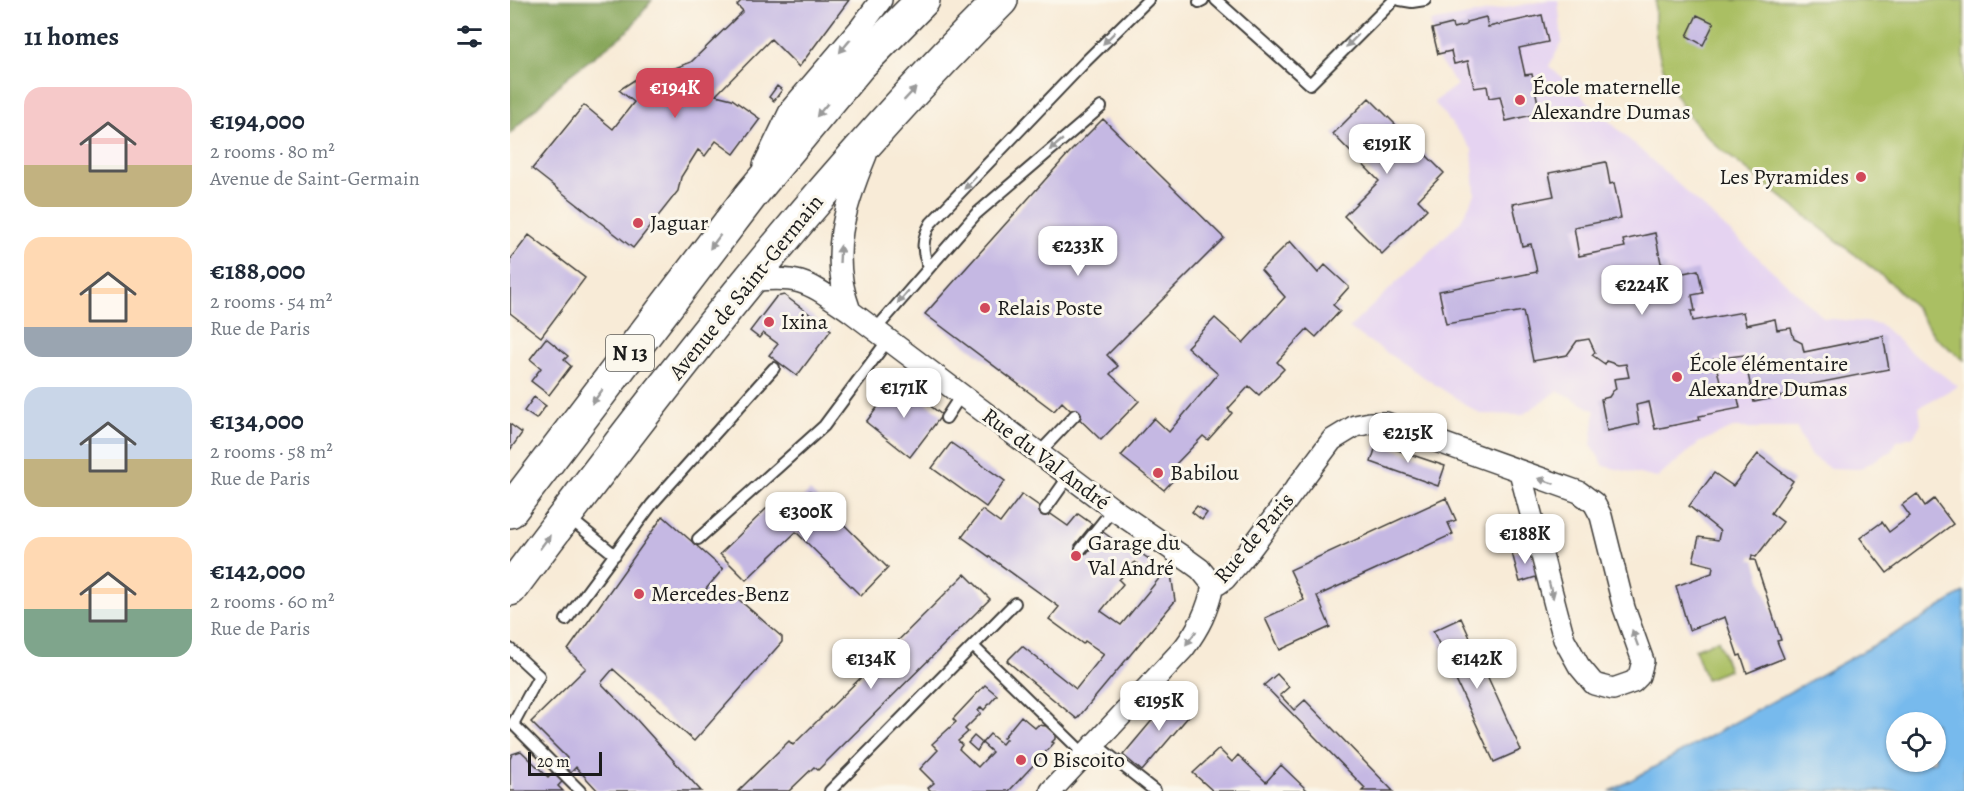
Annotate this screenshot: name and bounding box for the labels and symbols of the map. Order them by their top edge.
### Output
one-way arrow [1103,31,1117,45]
one-way arrow [1346,34,1360,48]
one-way arrow [839,38,852,53]
pin: €194K [633,68,717,119]
place label: École maternelle Alexandre Dumas [1531,72,1691,127]
one-way arrow [902,87,916,101]
marker: École maternelle Alexandre Dumas [1513,93,1527,107]
one-way arrow [816,102,829,117]
pin: €191K [1345,124,1429,175]
one-way arrow [1049,138,1064,151]
place label: Les Pyramides [1719,162,1849,192]
marker: Les Pyramides [1854,170,1868,184]
one-way arrow [963,176,977,190]
street label: Avenue de Saint-Germain [661,188,830,387]
place label: Jaguar [650,208,708,238]
marker: Jaguar [631,216,645,230]
pin: €233K [1036,226,1120,277]
one-way arrow [710,234,722,249]
one-way arrow [835,245,844,264]
pin: €224K [1600,265,1684,316]
one-way arrow [897,289,910,304]
place label: Relais Poste [997,293,1103,323]
marker: Relais Poste [978,301,992,315]
place label: Ixina [781,307,829,337]
marker: Ixina [762,315,776,329]
road number: N 13 [606,335,654,371]
place label: École élémentaire Alexandre Dumas [1688,349,1848,404]
pin: €171K [862,368,946,419]
marker: École élémentaire Alexandre Dumas [1670,370,1684,384]
one-way arrow [591,388,603,404]
street label: Rue du Val André [976,401,1116,517]
pin: €215K [1366,413,1450,464]
place label: Babilou [1170,458,1239,488]
marker: Babilou [1151,466,1165,480]
one-way arrow [1537,476,1555,485]
street label: Rue de Paris [1207,486,1301,590]
pin: €300K [764,492,848,543]
pin: €188K [1483,514,1567,565]
place label: Garage du Val André [1087,528,1180,583]
one-way arrow [539,535,551,551]
marker: Garage du Val André [1069,549,1083,563]
place label: Mercedes-Benz [651,579,789,609]
one-way arrow [1546,580,1556,599]
marker: Mercedes-Benz [632,587,646,601]
one-way arrow [1629,629,1639,647]
one-way arrow [1185,630,1197,646]
pin: €134K [829,639,913,690]
pin: €142K [1435,639,1519,690]
pin: €195K [1117,681,1201,732]
place label: O Biscoito [1033,745,1125,775]
scale bar [528,749,602,776]
marker: O Biscoito [1014,753,1028,767]

